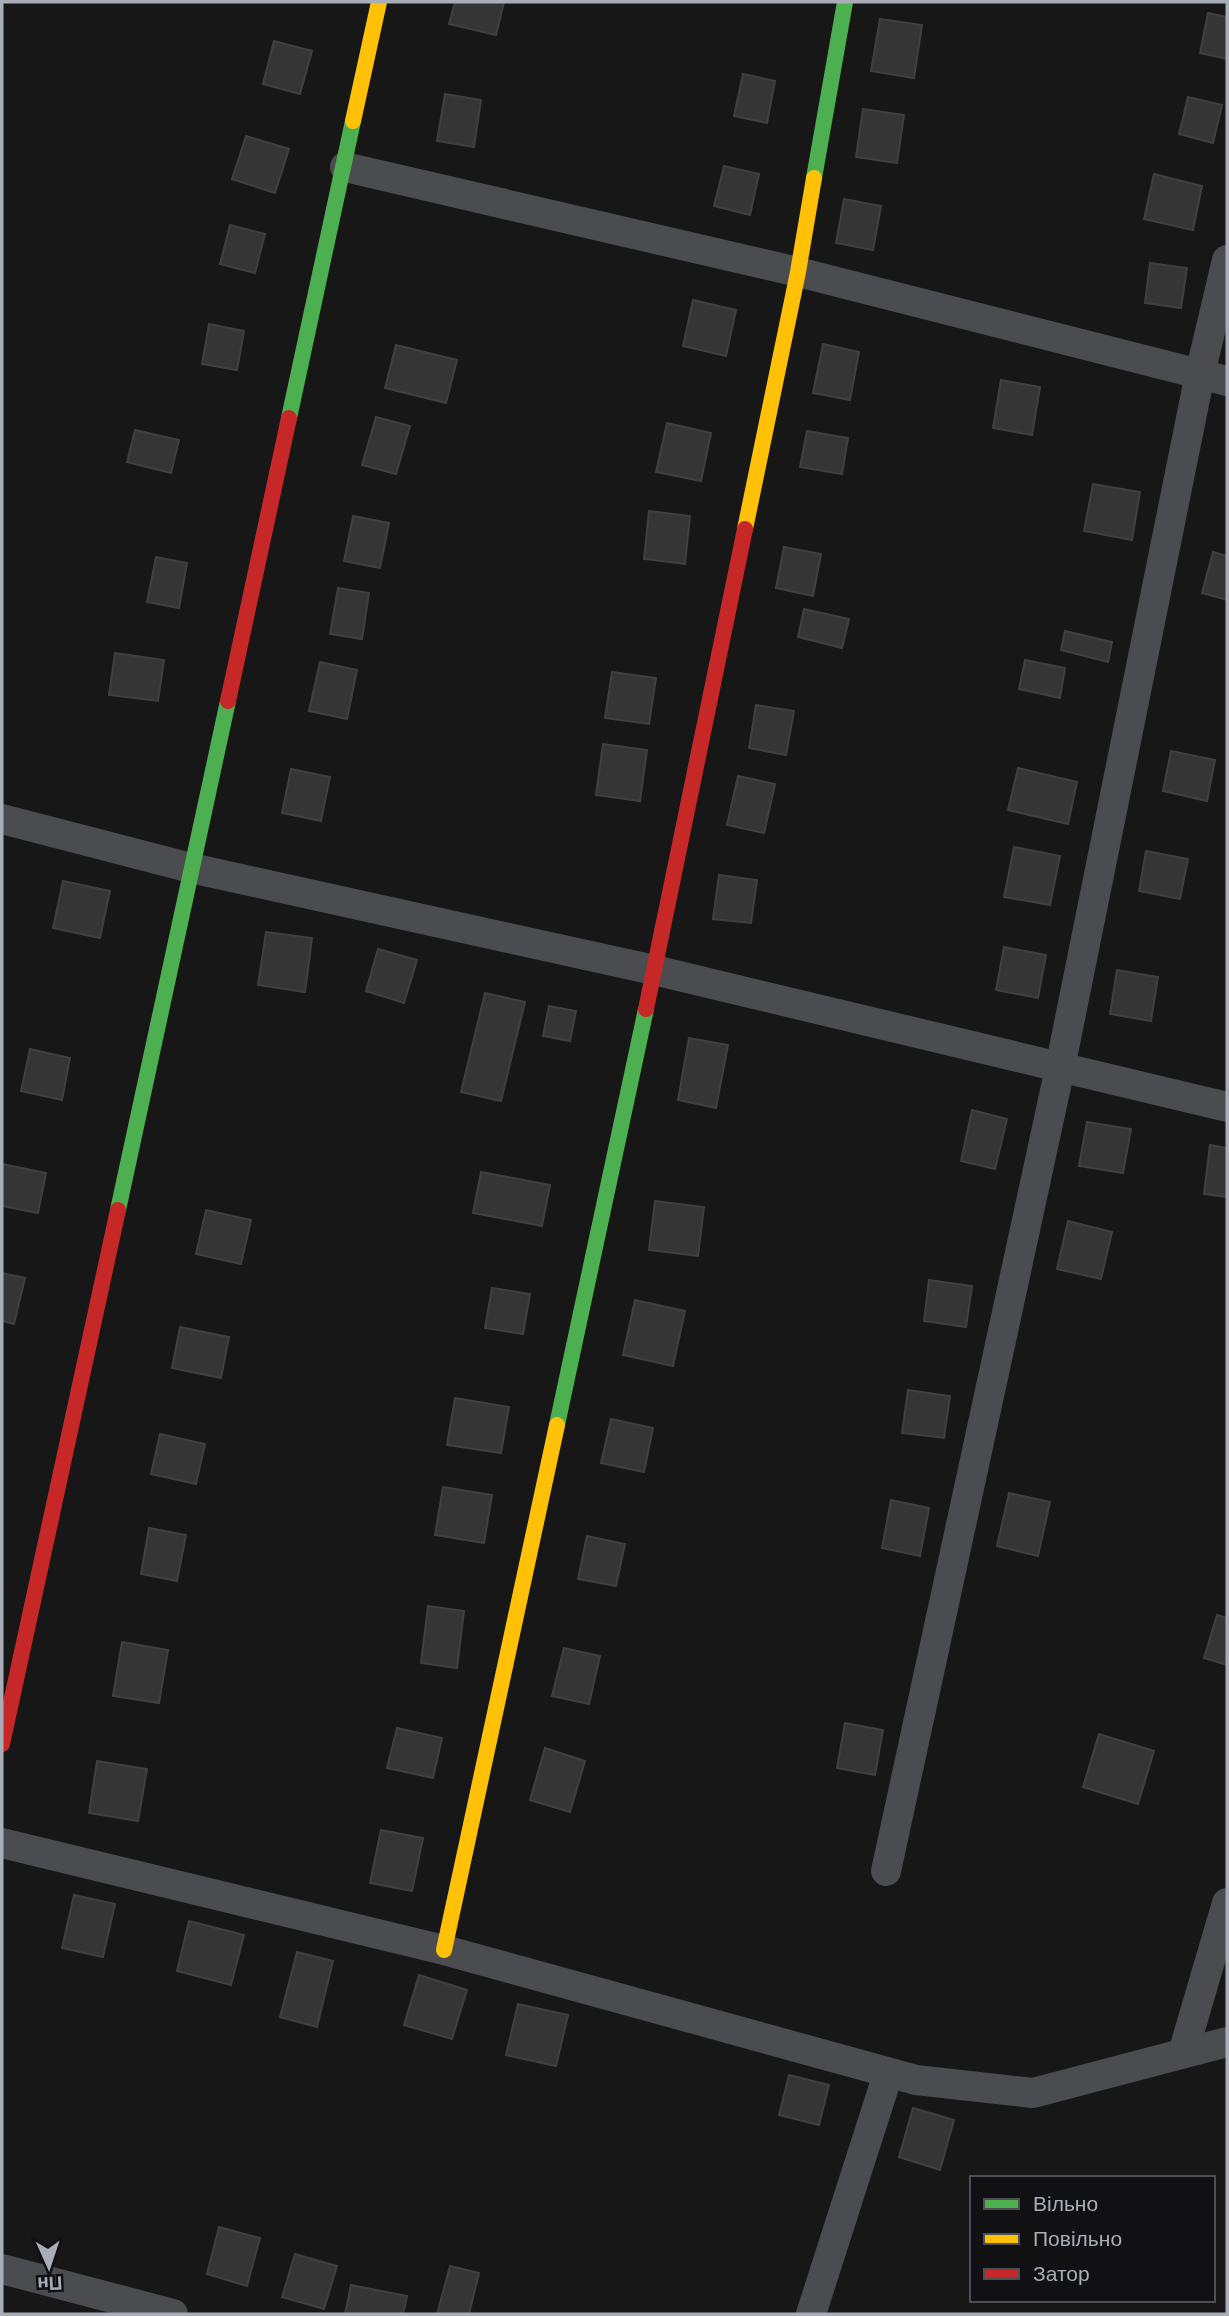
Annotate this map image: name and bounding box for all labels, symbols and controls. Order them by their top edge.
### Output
legend [970,2176,1215,2302]
text: Вільно [1033,2190,1098,2215]
text: Повільно [1033,2225,1122,2250]
north arrow [14,2232,84,2302]
text: Затор [1033,2260,1090,2285]
text: Пн [37,2272,63,2297]

